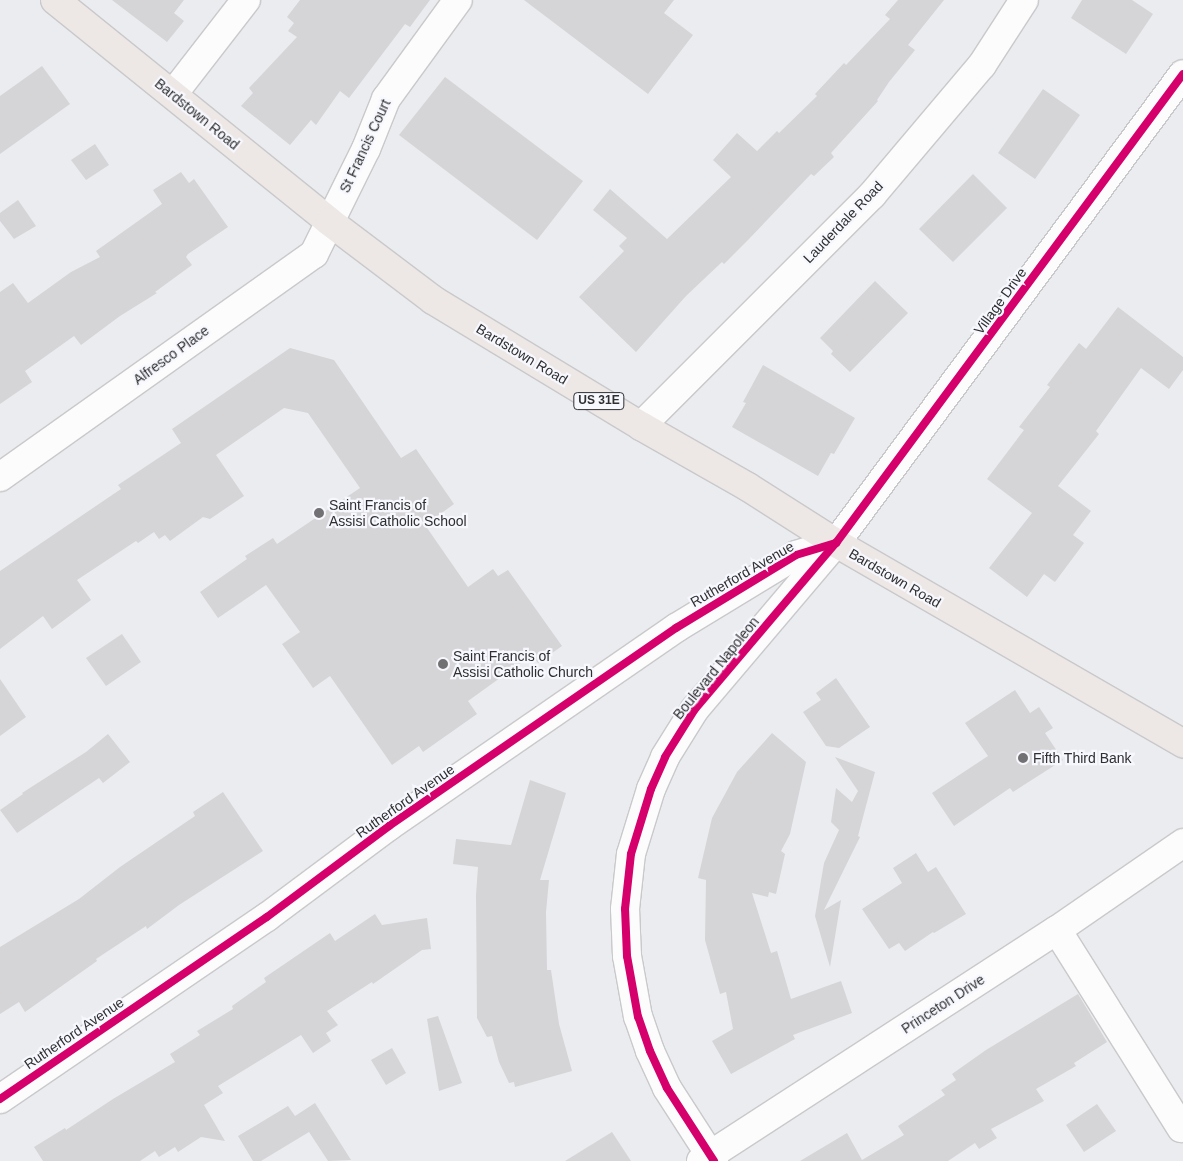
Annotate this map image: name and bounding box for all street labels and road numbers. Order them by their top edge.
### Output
street label: Bardstown Road [151,75,243,153]
street label: St Francis Court [336,97,394,195]
street label: Lauderdale Road [800,178,886,266]
street label: Village Drive [970,264,1030,338]
street label: Bardstown Road [473,320,571,388]
street label: Alfresco Place [130,322,212,388]
road number: US 31E [573,392,625,411]
street label: Rutherford Avenue [687,537,797,611]
street label: Bardstown Road [846,545,944,611]
street label: Boulevard Napoleon [670,613,762,723]
street label: Rutherford Avenue [352,760,458,842]
street label: Princeton Drive [898,971,988,1037]
street label: Rutherford Avenue [21,993,127,1073]

